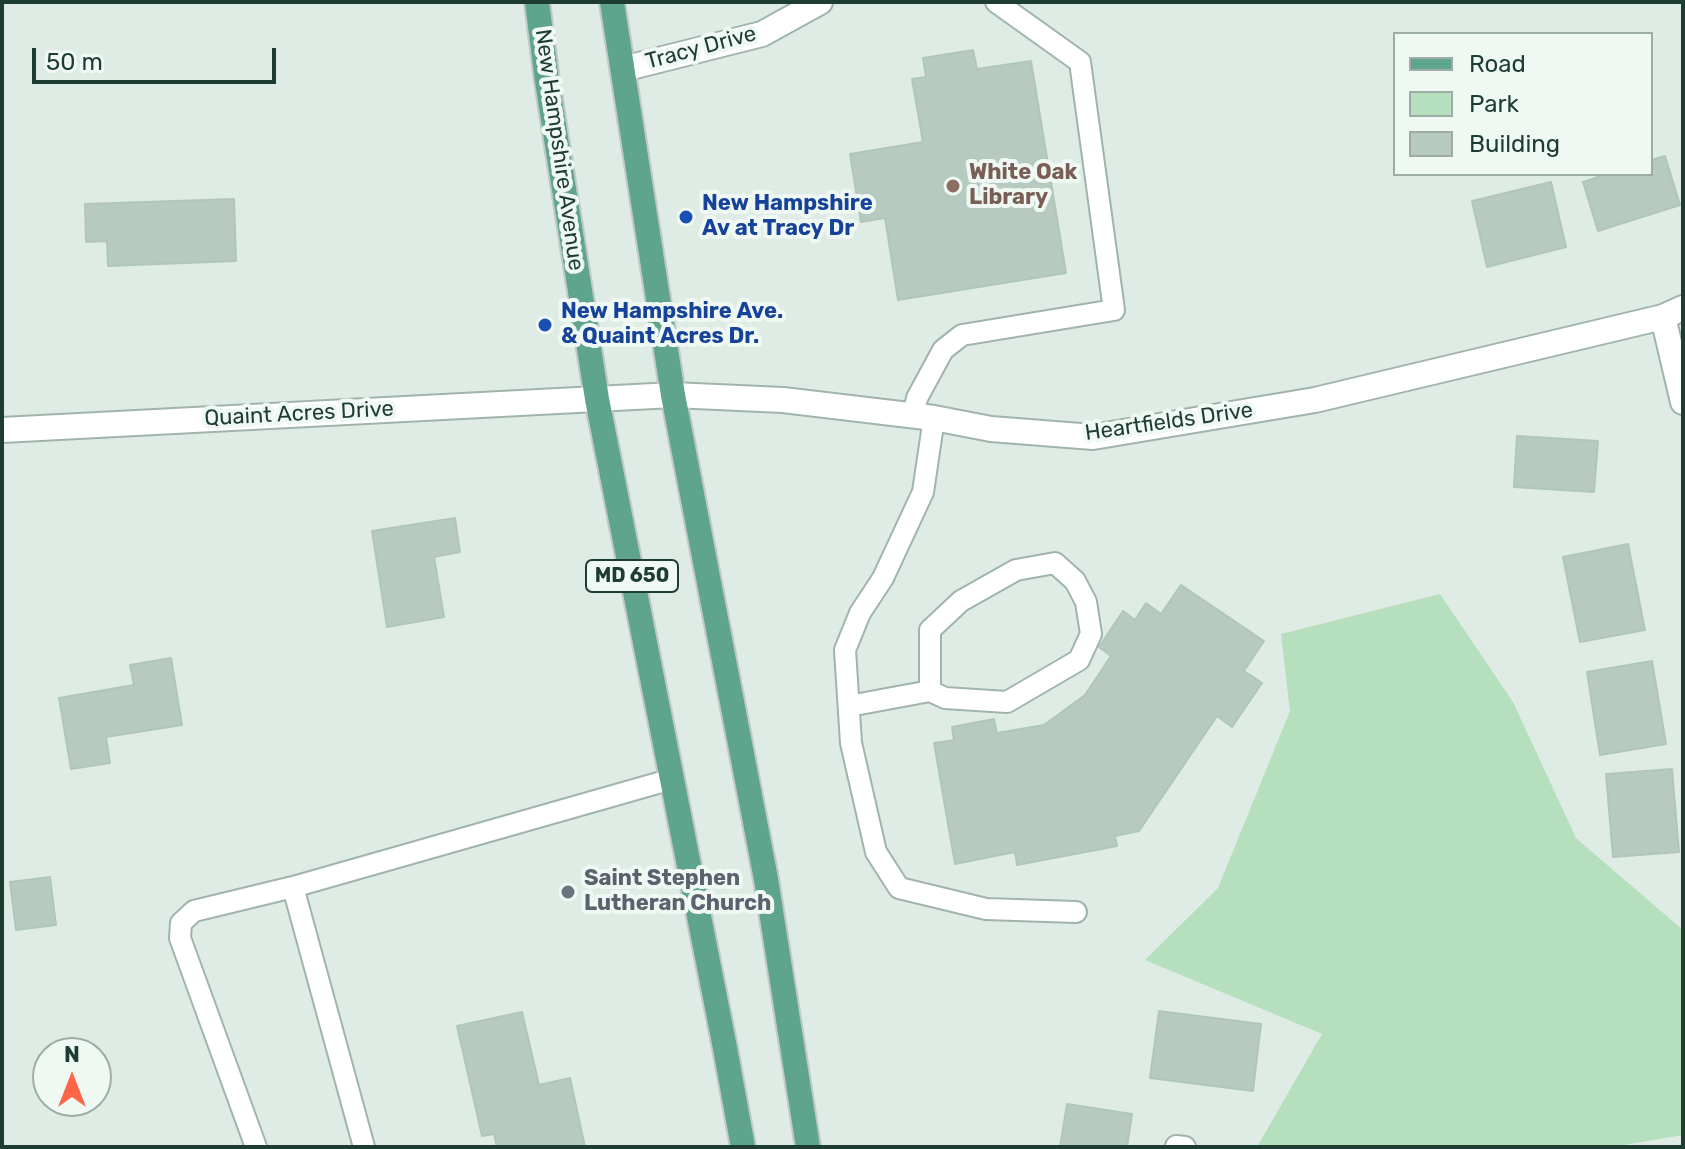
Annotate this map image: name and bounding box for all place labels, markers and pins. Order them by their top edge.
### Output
place label: White Oak Library [969,160,1077,212]
marker: White Oak Library [944,177,962,195]
place label: New Hampshire Av at Tracy Dr [702,191,873,242]
marker: New Hampshire Av at Tracy Dr [677,208,695,226]
place label: New Hampshire Ave. & Quaint Acres Dr. [561,299,783,350]
marker: New Hampshire Ave. & Quaint Acres Dr. [536,316,554,334]
place label: Saint Stephen Lutheran Church [584,866,771,918]
marker: Saint Stephen Lutheran Church [559,883,577,901]

